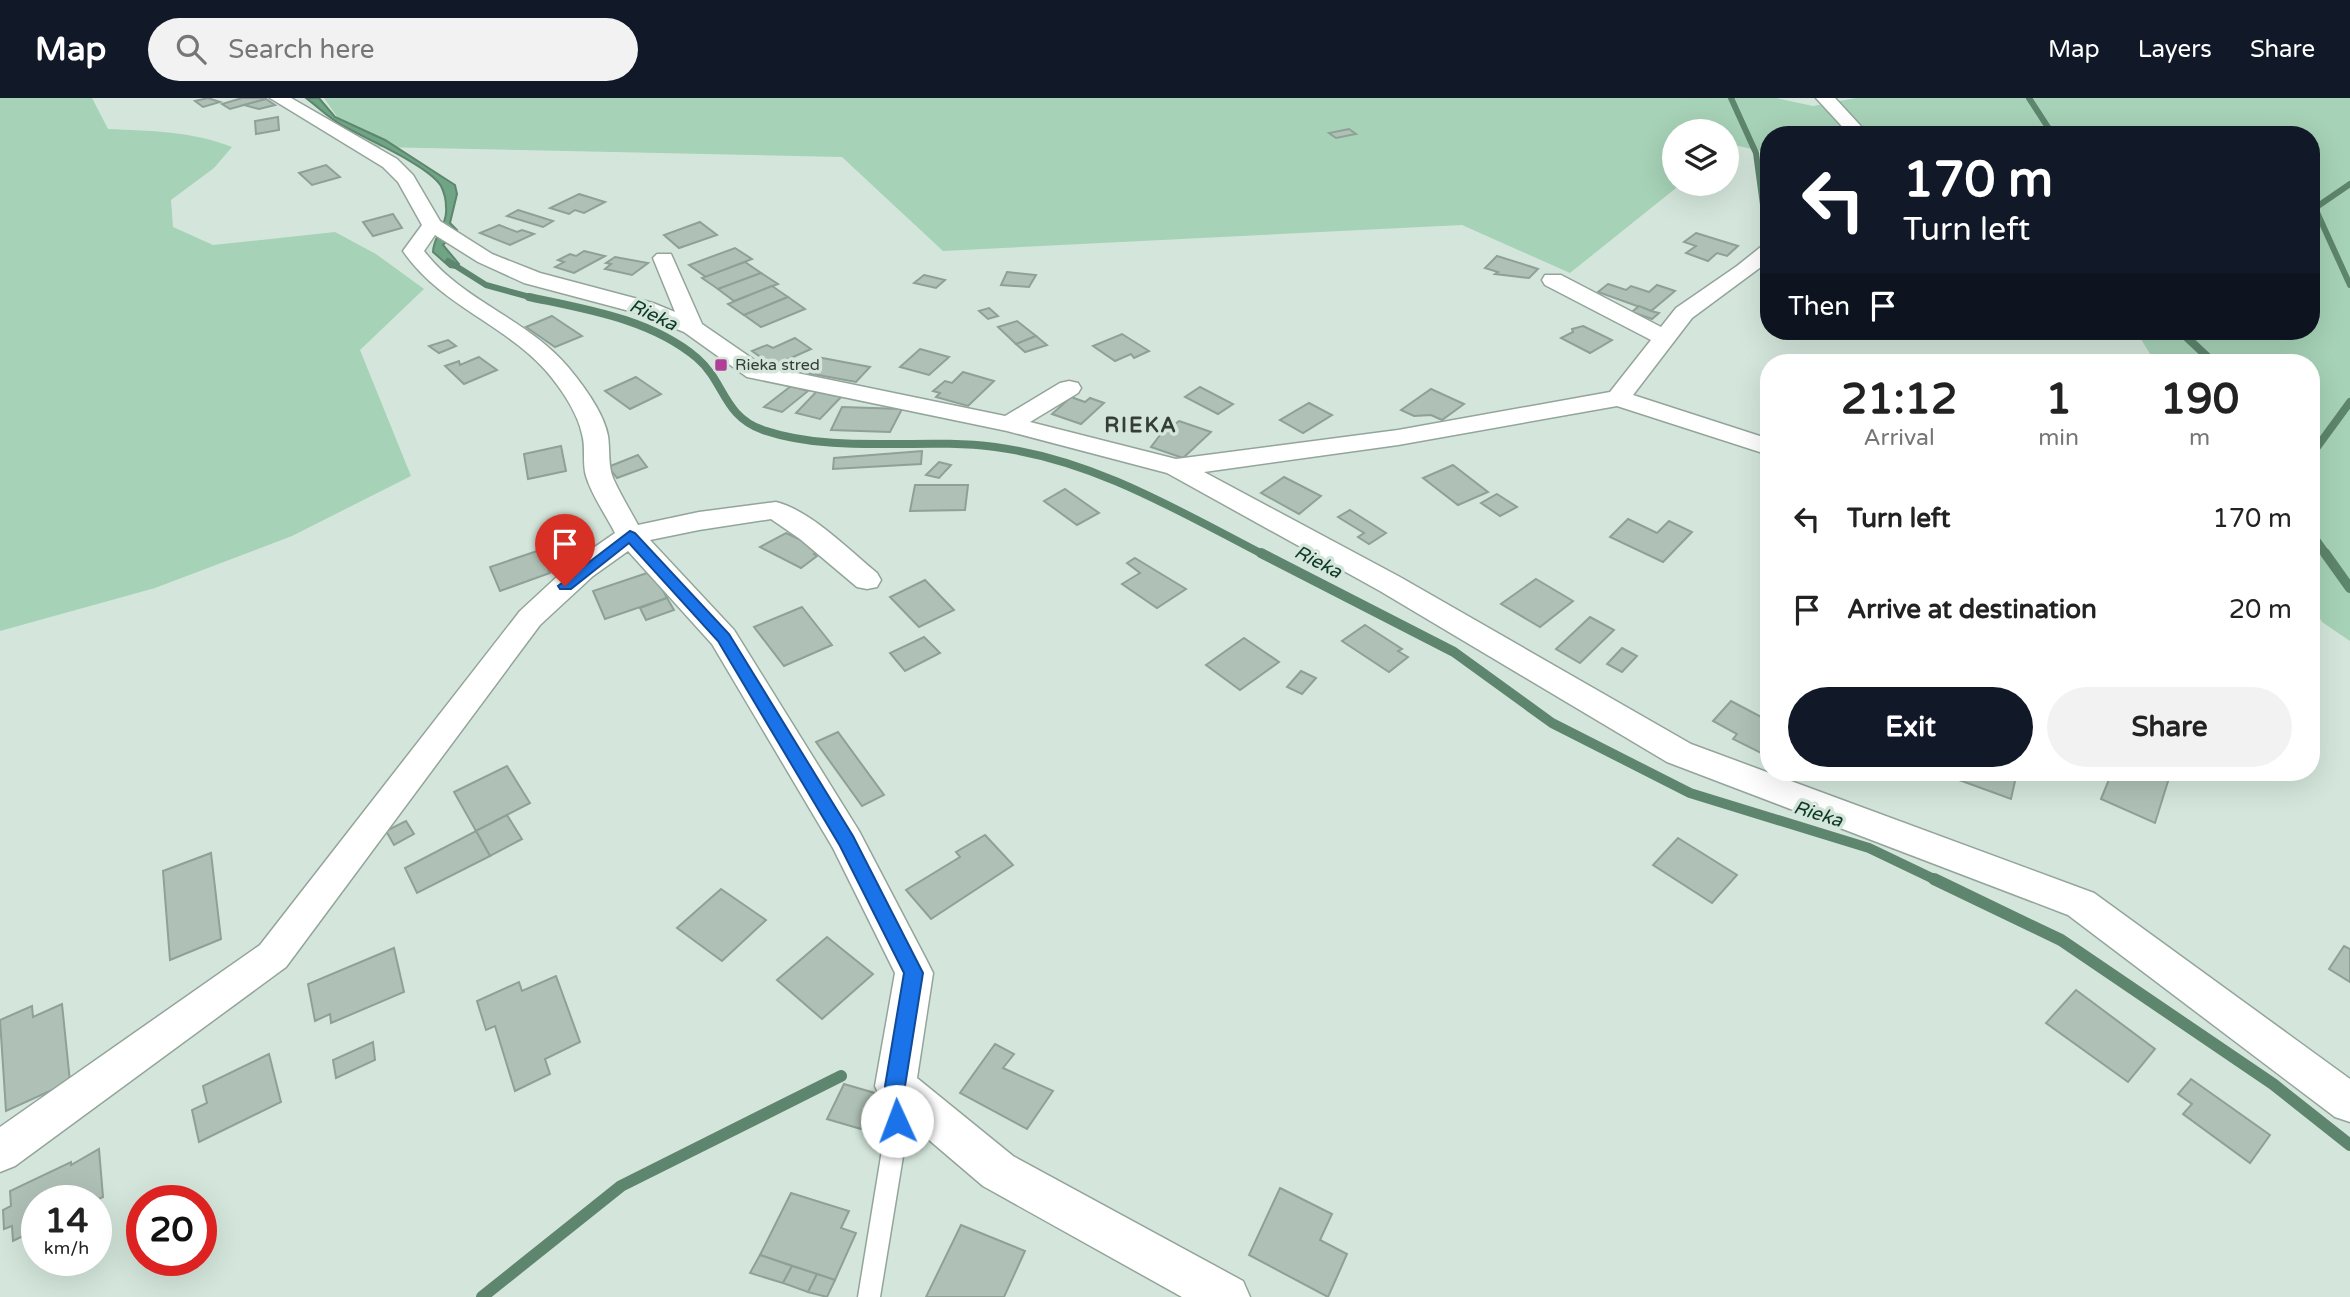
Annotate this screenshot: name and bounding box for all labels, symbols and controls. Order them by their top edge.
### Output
search box [148,18,638,81]
text: Map [35,30,106,69]
icon: search [172,30,210,68]
text: Search here [228,34,374,65]
text: Map [2048,35,2100,64]
text: Layers [2138,35,2212,64]
text: Share [2250,35,2315,64]
map controls [1662,119,1739,196]
button: layers [1662,119,1739,196]
text: 170 m [1903,151,2053,210]
icon: left [1788,154,1879,245]
text: Turn left [1903,211,2030,249]
icon: arrive [1864,287,1902,325]
text: Then [1788,291,1850,322]
water label: Rieka [626,294,681,336]
place label: Rieka stred [735,355,820,375]
marker: Rieka stred [713,357,729,373]
text: 21:12 [1841,374,1957,425]
text: 1 [2045,374,2072,425]
text: 190 [2160,374,2239,425]
district label: RIEKA [1104,413,1178,438]
text: Arrival [1864,424,1935,452]
text: min [2038,424,2079,452]
text: m [2189,424,2210,452]
icon: left [1788,500,1826,538]
text: Turn left [1847,503,1950,534]
text: 170 m [2212,503,2292,534]
pin [535,514,595,586]
icon: arrive [546,525,584,563]
water label: Rieka [1291,541,1346,584]
icon: arrive [1788,591,1826,629]
text: Arrive at destination [1847,594,2097,625]
text: 20 m [2229,594,2292,625]
button: Exit [1788,687,2033,767]
button: Share [2047,687,2292,767]
water label: Rieka [1791,796,1846,832]
position arrow [860,1084,934,1158]
speed limit sign: 20 [126,1185,217,1276]
text: 14 [45,1200,88,1242]
text: km/h [44,1237,89,1259]

